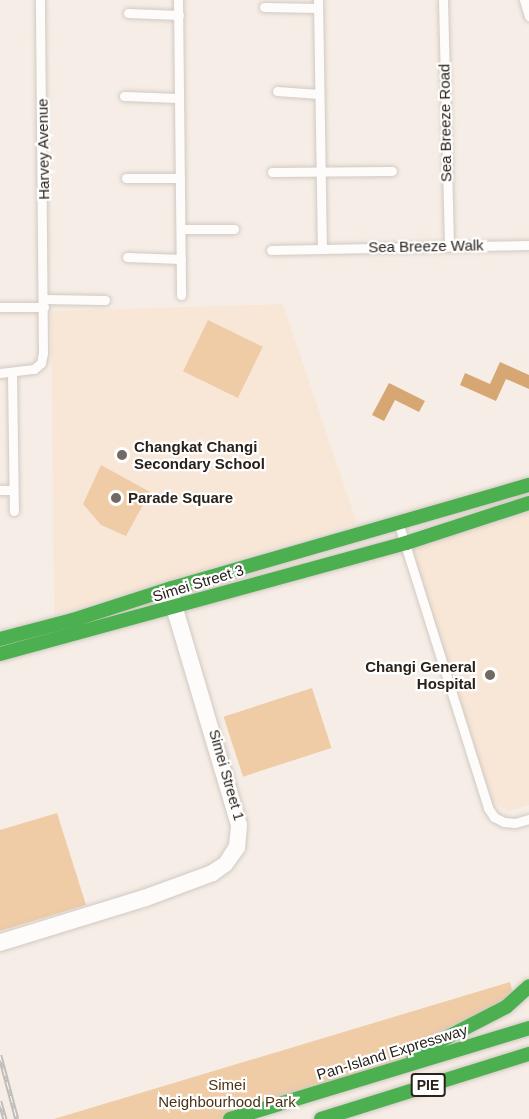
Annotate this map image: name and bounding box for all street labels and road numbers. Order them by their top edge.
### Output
street label: Sea Breeze Road [435,64,455,182]
street label: Harvey Avenue [33,98,53,200]
street label: Sea Breeze Walk [368,236,484,256]
street label: Simei Street 3 [150,561,246,605]
street label: Simei Street 1 [205,727,249,823]
street label: Pan-Island Expressway [314,1020,470,1084]
road number: PIE [410,1074,446,1096]

